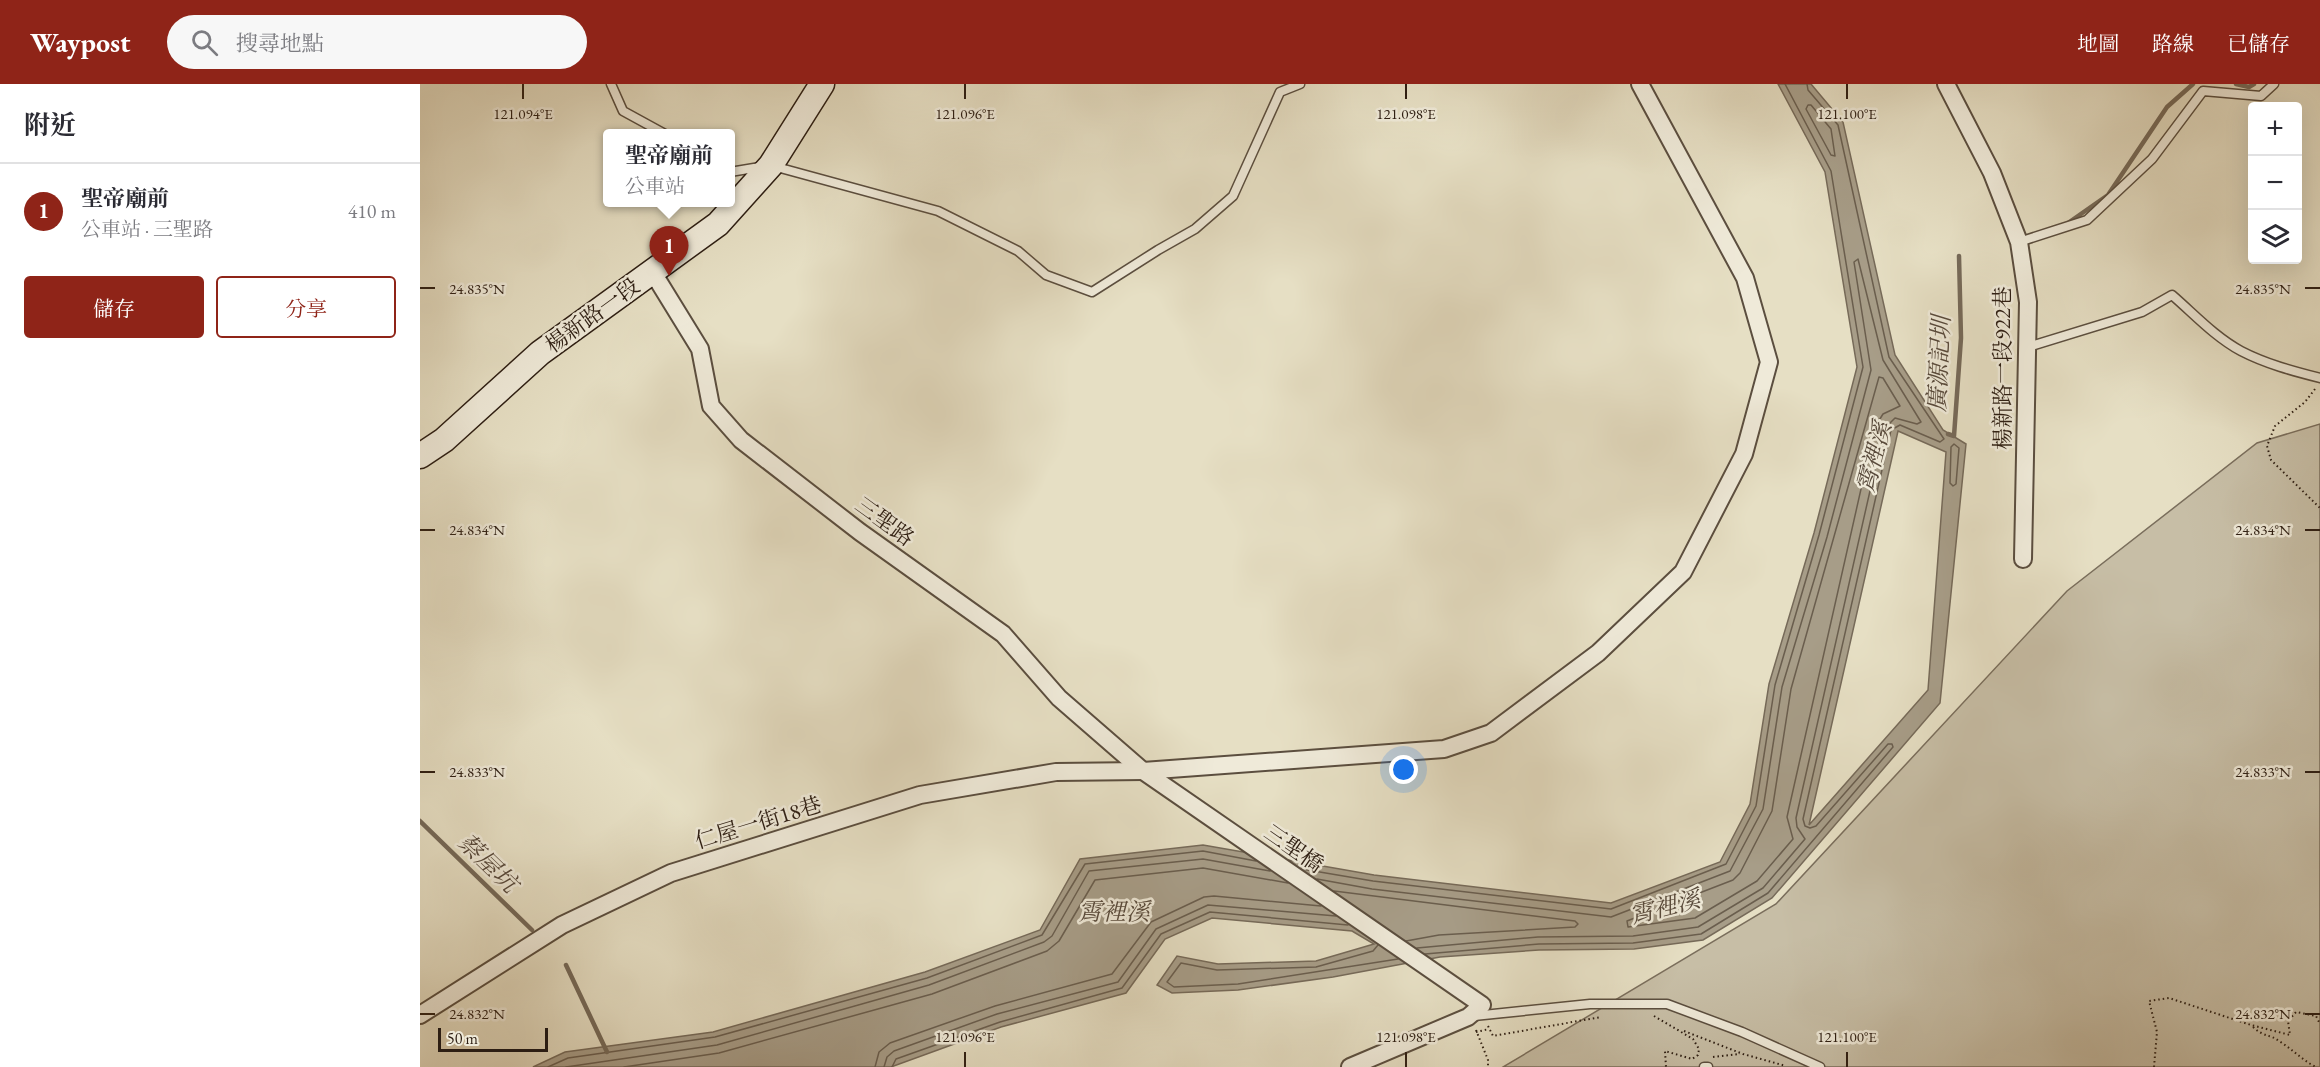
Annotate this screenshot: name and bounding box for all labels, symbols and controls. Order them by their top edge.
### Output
search box [167,15,587,69]
text: Waypost [30,24,131,60]
icon: search [188,26,221,59]
text: 搜尋地點 [236,29,324,58]
text: 地圖 [2077,30,2119,57]
text: 路線 [2152,30,2194,57]
text: 已儲存 [2227,30,2290,57]
map controls [2248,102,2302,264]
button: + [2248,102,2302,156]
text: 121.094°E [493,104,553,123]
text: 121.096°E [935,104,995,123]
text: 121.098°E [1376,104,1436,123]
text: 121.100°E [1817,104,1877,123]
text: 附近 [24,108,76,142]
popup [603,129,735,207]
text: 聖帝廟前 [625,141,713,170]
button: − [2248,156,2302,210]
text: 公車站 [625,173,685,199]
text: 聖帝廟前 [81,184,169,213]
text: 1 [38,198,49,224]
text: 410 m [348,198,396,224]
button: layers [2248,210,2302,264]
text: 公車站 · 三聖路 [81,216,213,242]
pin: 1 [650,226,688,276]
street label: 楊新路一段 [539,271,645,359]
button: 儲存 [24,276,204,338]
button: 分享 [216,276,396,338]
text: 24.835°N [449,279,505,298]
text: 24.835°N [2235,279,2291,298]
street label: 楊新路一段922巷 [1988,286,2017,450]
water label: 廣源記圳 [1921,311,1957,413]
water label: 霄裡溪 [1849,415,1899,496]
street label: 三聖路 [849,490,920,553]
text: 24.834°N [449,520,505,539]
text: 24.834°N [2235,520,2291,539]
your location [1389,755,1418,784]
text: 24.833°N [449,762,505,781]
text: 24.833°N [2235,762,2291,781]
street label: 仁屋一街18巷 [691,789,825,856]
street label: 三聖橋 [1258,818,1329,879]
water label: 蔡屋坑 [452,826,528,902]
water label: 霄裡溪 [1626,882,1706,930]
water label: 霄裡溪 [1078,896,1153,927]
text: 24.832°N [449,1004,505,1023]
text: 24.832°N [2235,1004,2291,1023]
scale bar [438,1025,548,1052]
text: 121.096°E [935,1027,995,1046]
text: 121.098°E [1376,1027,1436,1046]
text: 121.100°E [1817,1027,1877,1046]
text: 50 m [447,1028,478,1049]

